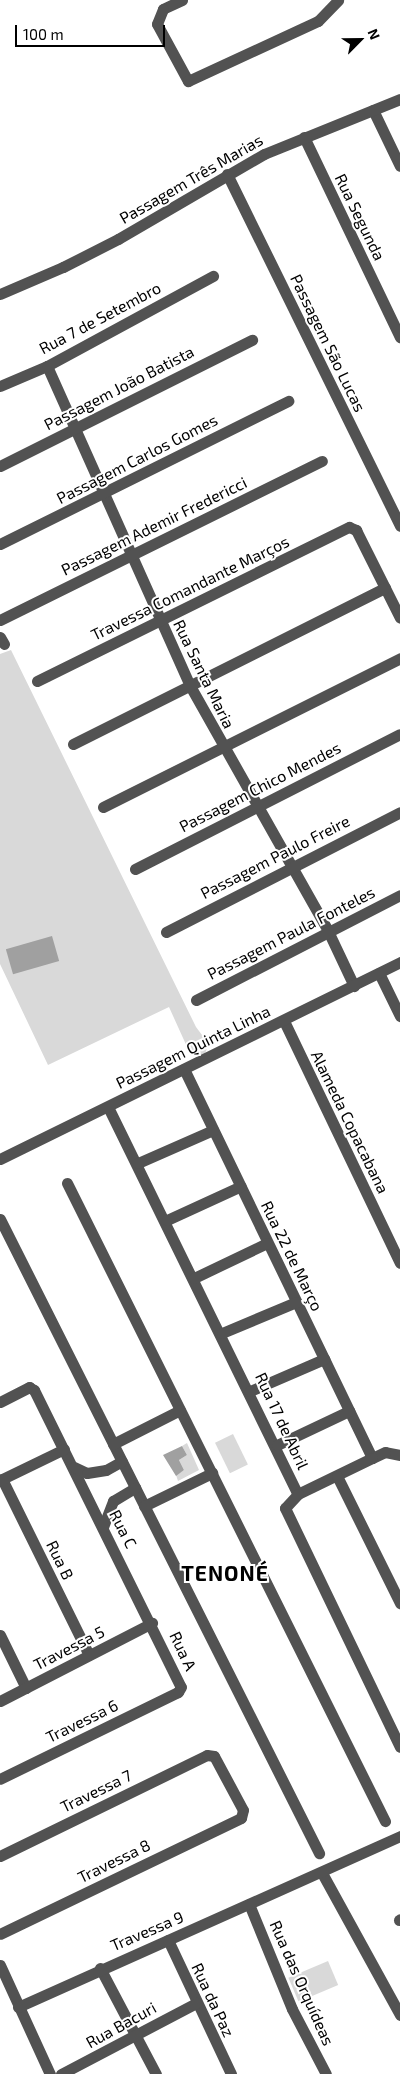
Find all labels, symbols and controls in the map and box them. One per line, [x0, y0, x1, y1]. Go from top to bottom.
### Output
scale bar [18, 15, 168, 47]
north arrow [335, 15, 385, 65]
text: 100 m [23, 25, 64, 43]
text: N [364, 26, 384, 42]
street label: Passagem Três Marias [116, 130, 266, 228]
street label: Rua Segunda [331, 170, 389, 264]
street label: Passagem São Lucas [286, 271, 370, 415]
street label: Rua 7 de Setembro [36, 278, 164, 358]
street label: Passagem João Batista [41, 342, 197, 434]
street label: Passagem Carlos Gomes [53, 410, 221, 508]
street label: Passagem Ademir Fredericci [58, 473, 250, 579]
street label: Travessa Comandante Marços [88, 532, 292, 644]
street label: Rua Santa Maria [169, 616, 239, 732]
street label: Passagem Chico Mendes [176, 738, 344, 836]
street label: Passagem Paulo Freire [197, 811, 353, 903]
street label: Passagem Paula Fonteles [204, 882, 378, 984]
street label: Passagem Quinta Linha [113, 1001, 273, 1093]
street label: Alameda Copacabana [307, 1047, 393, 1197]
street label: Rua 22 de Março [257, 1198, 327, 1314]
street label: Rua 17 de Abril [251, 1369, 313, 1473]
street label: Rua C [105, 1507, 141, 1551]
street label: Rua B [42, 1537, 78, 1583]
district label: TENONÉ [180, 1560, 270, 1586]
street label: Travessa 5 [30, 1622, 108, 1674]
street label: Rua A [166, 1628, 200, 1674]
street label: Travessa 6 [43, 1695, 121, 1747]
street label: Travessa 7 [57, 1766, 135, 1816]
street label: Travessa 8 [75, 1835, 153, 1887]
street label: Travessa 9 [107, 1907, 187, 1955]
street label: Rua das Orquídeas [266, 1918, 338, 2048]
street label: Rua da Paz [188, 1960, 238, 2040]
street label: Rua Bacuri [83, 1998, 159, 2052]

